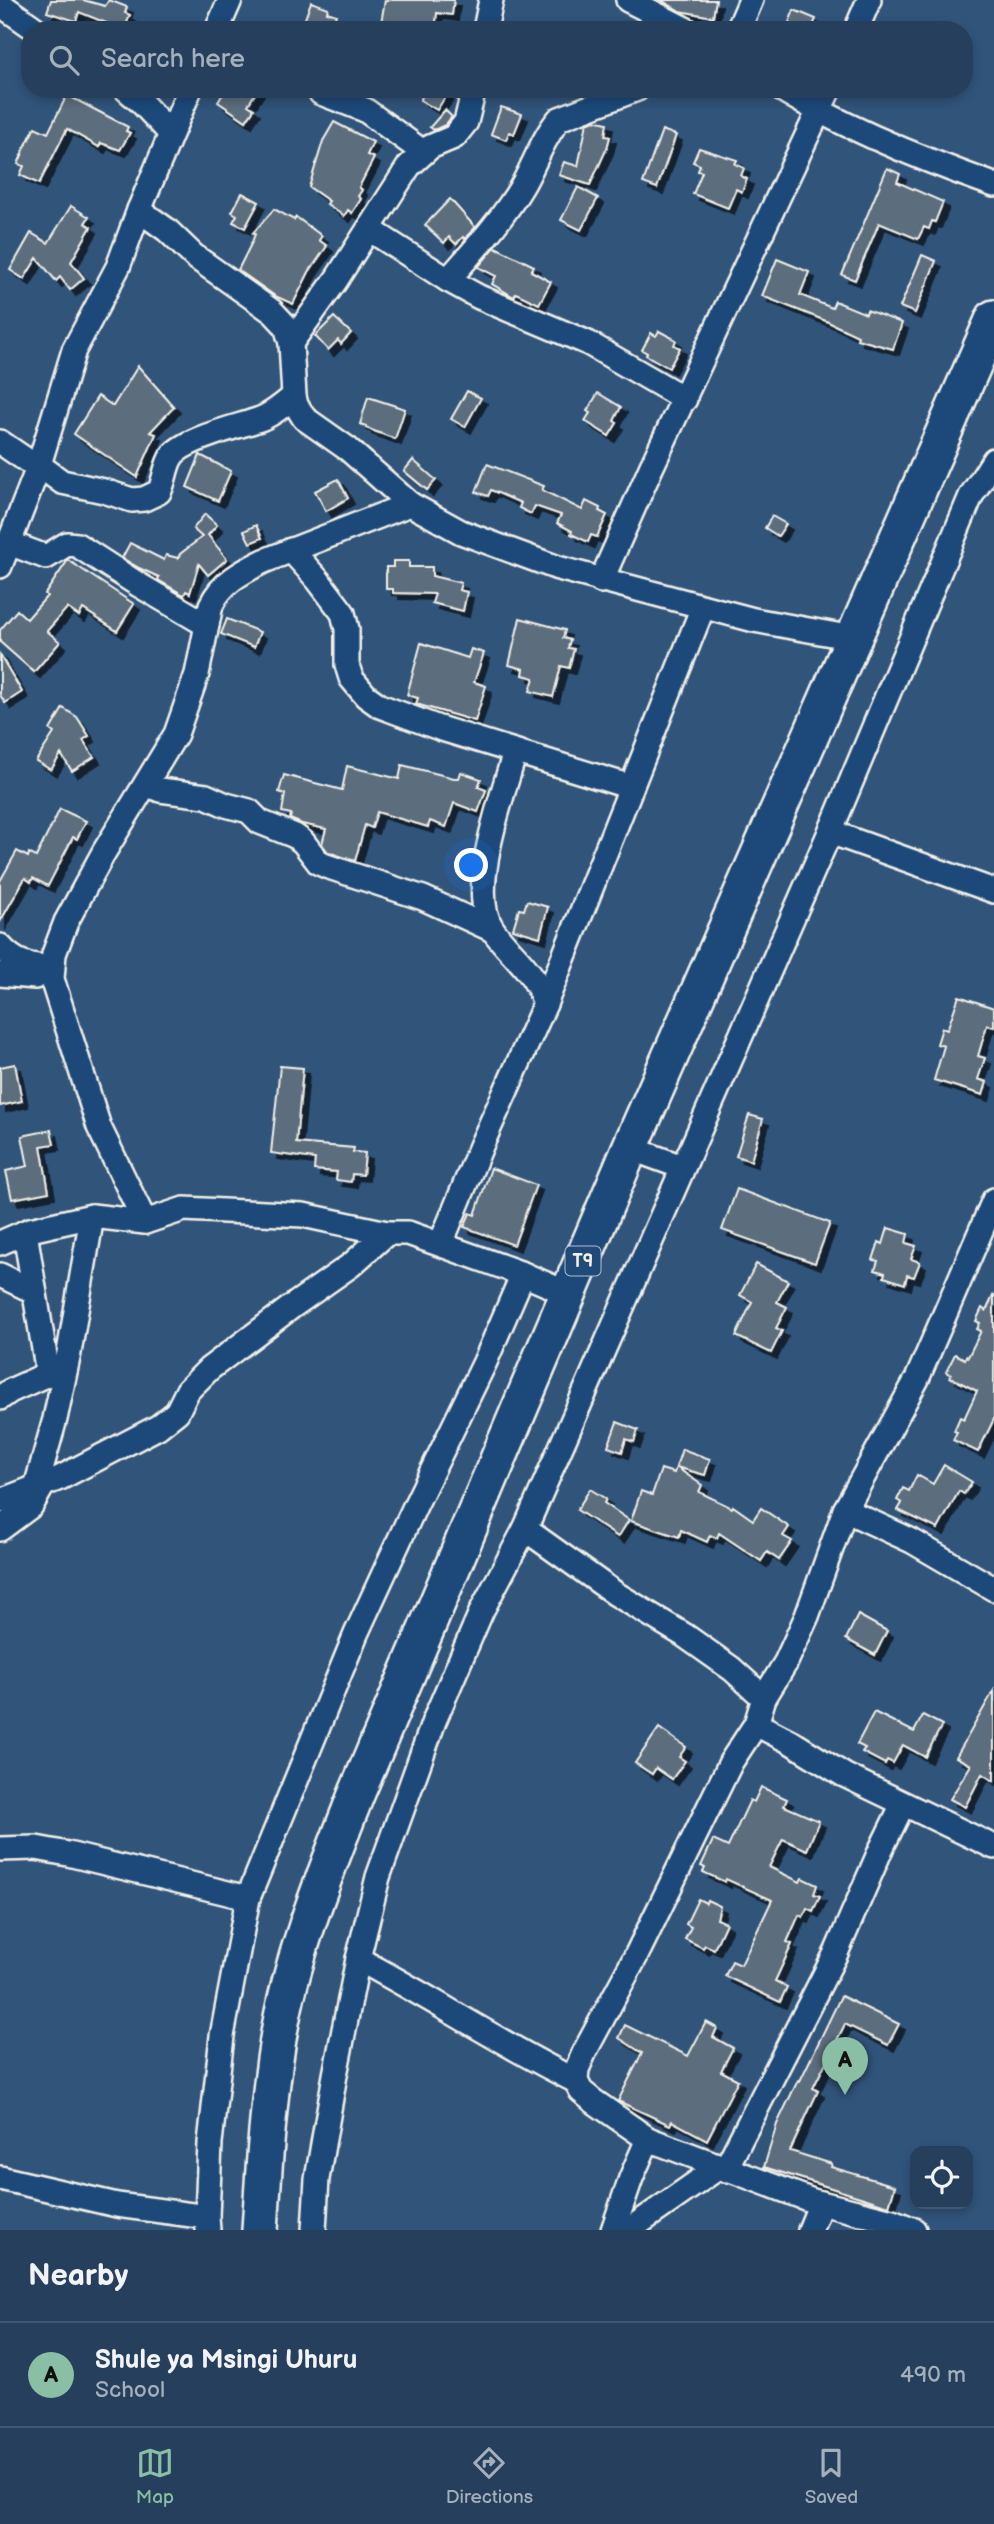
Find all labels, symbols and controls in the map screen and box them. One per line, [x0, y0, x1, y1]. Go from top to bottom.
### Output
search box [21, 21, 973, 98]
icon: search [45, 41, 83, 79]
text: Search here [101, 44, 245, 75]
your location [454, 848, 488, 882]
road number: T9 [566, 1246, 600, 1276]
pin: A [822, 2037, 868, 2095]
map controls [910, 2146, 973, 2209]
button: locate [910, 2146, 973, 2209]
text: Nearby [28, 2258, 128, 2294]
text: Shule ya Msingi Uhuru [95, 2345, 357, 2376]
text: A [44, 2361, 58, 2389]
text: 490 m [900, 2361, 966, 2389]
text: School [95, 2376, 165, 2404]
tab: Map [136, 2444, 174, 2509]
tab: Directions [446, 2444, 533, 2509]
tab: Saved [805, 2444, 858, 2509]

